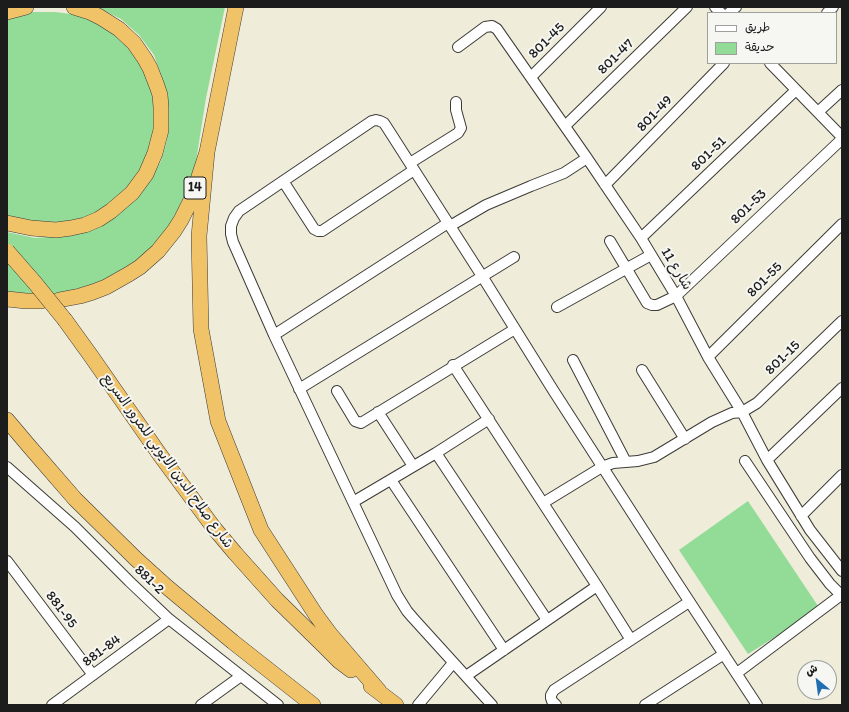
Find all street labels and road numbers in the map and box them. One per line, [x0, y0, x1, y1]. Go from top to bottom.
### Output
street label: 801-45 [525, 19, 569, 63]
street label: 801-47 [594, 36, 638, 78]
street label: 801-49 [634, 92, 676, 136]
street label: 801-51 [688, 133, 730, 175]
road number: 14 [184, 177, 206, 199]
street label: 801-53 [728, 186, 770, 228]
street label: شارع 11 [657, 245, 695, 293]
street label: 801-55 [744, 259, 786, 301]
street label: 801-15 [762, 337, 804, 379]
street label: شارع صلاح الدين الايوبي للمرور السريع [98, 370, 236, 552]
street label: 881-2 [131, 562, 167, 598]
street label: 881-95 [42, 588, 80, 632]
street label: 881-84 [79, 631, 125, 671]

